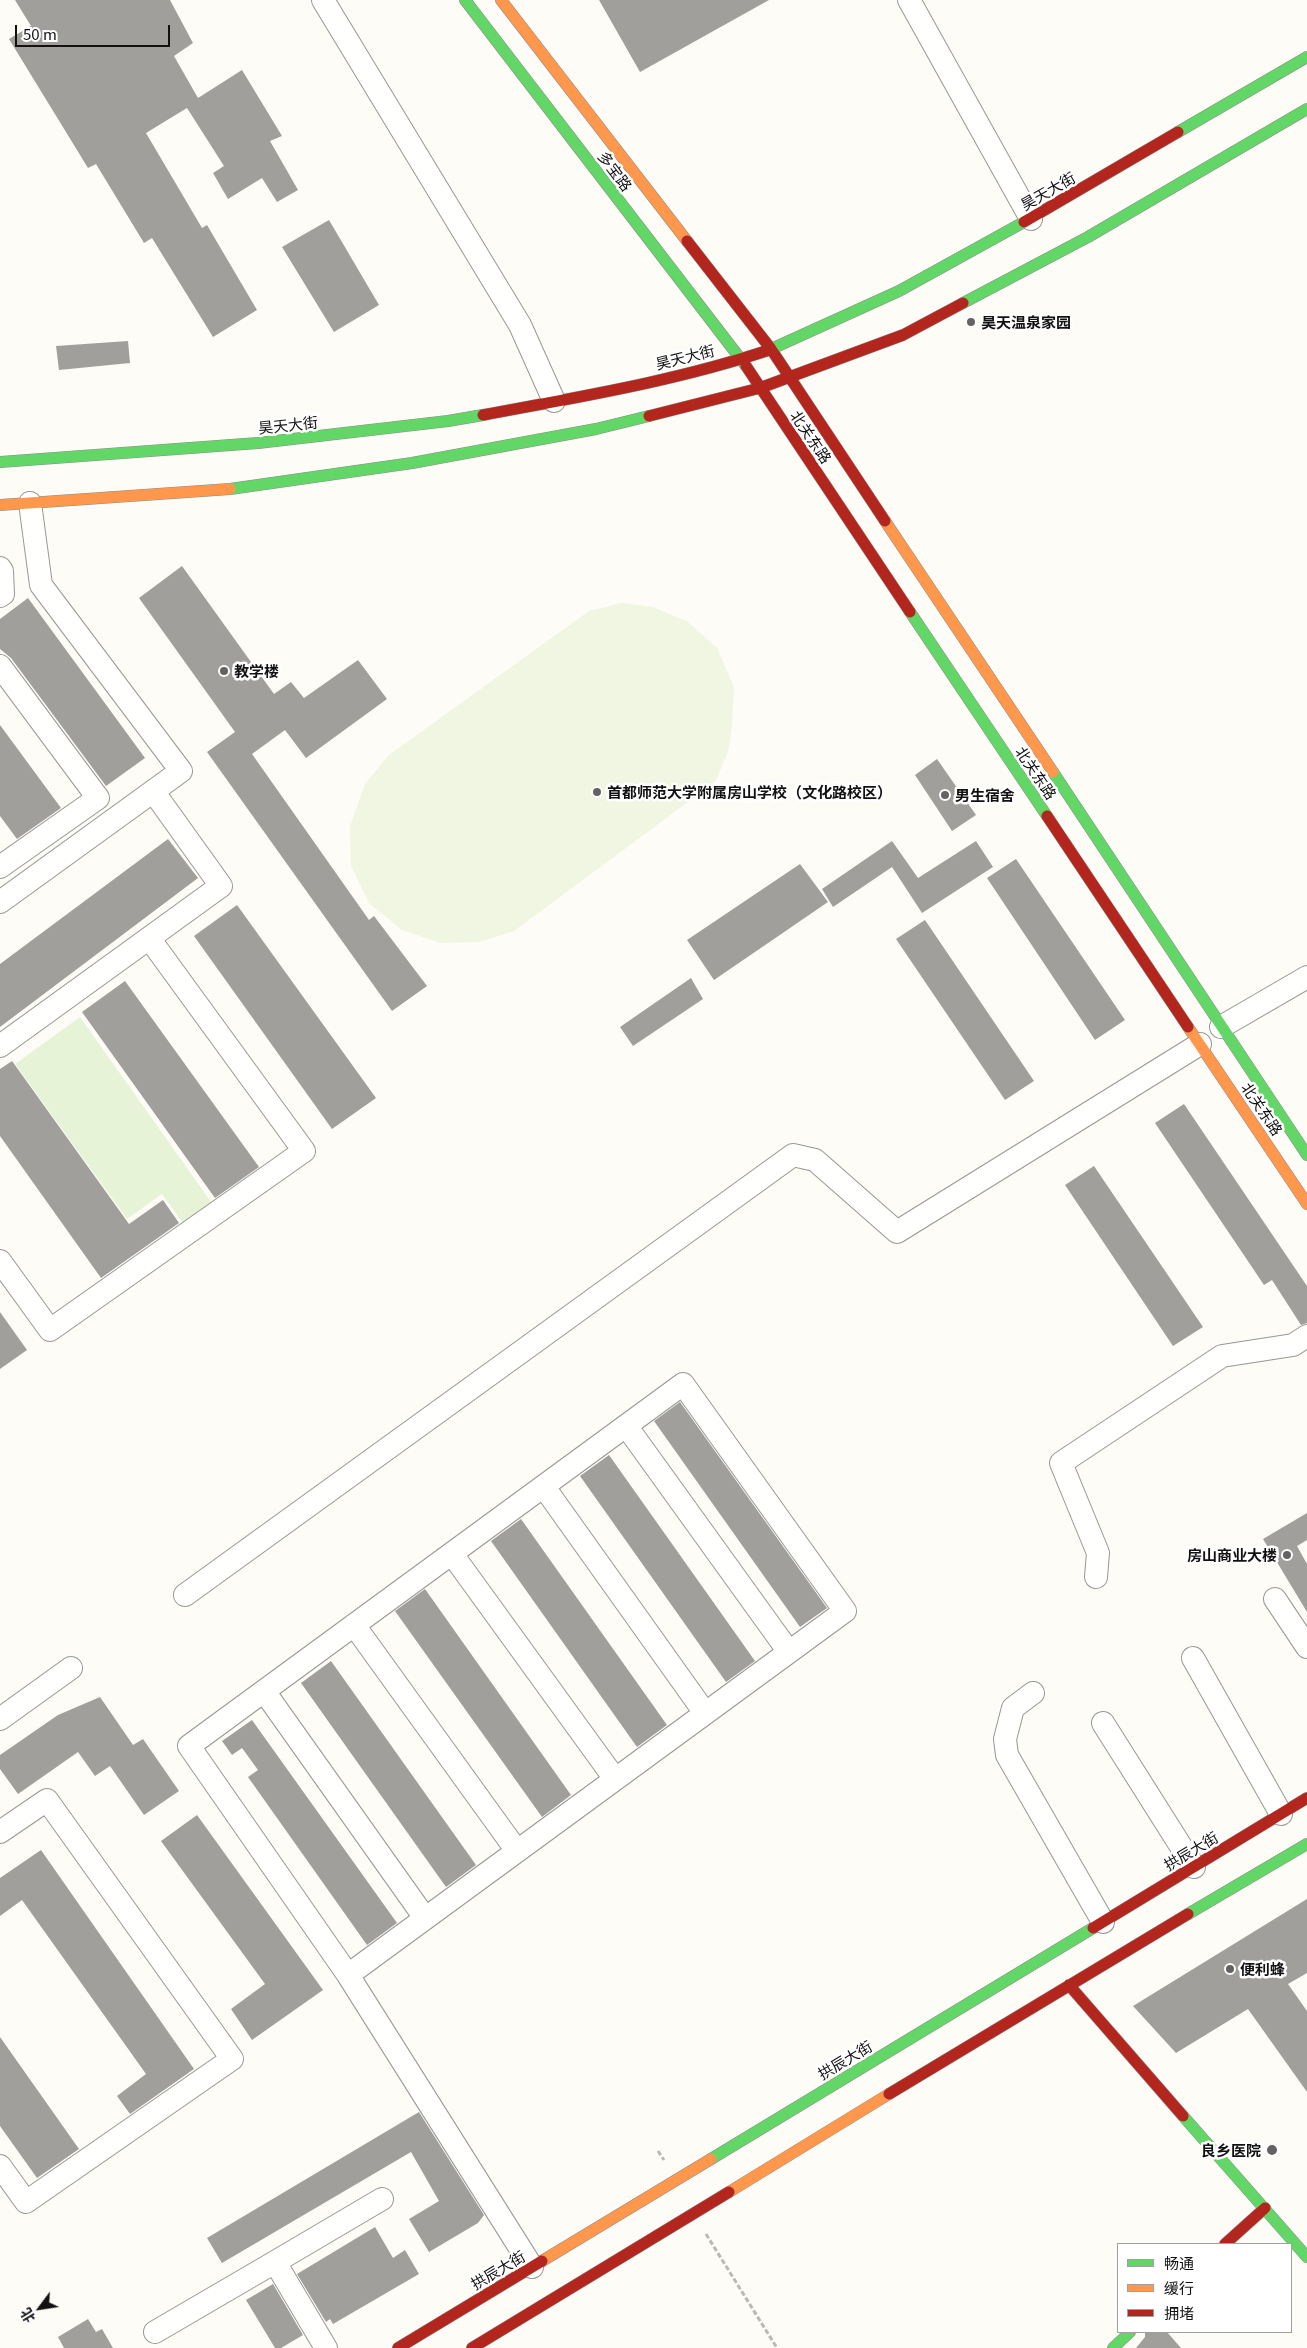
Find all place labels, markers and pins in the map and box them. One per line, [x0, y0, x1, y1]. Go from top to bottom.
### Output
place label: 昊天温泉家园 [981, 313, 1071, 331]
marker: 昊天温泉家园 [965, 316, 977, 328]
place label: 教学楼 [234, 662, 279, 680]
marker: 教学楼 [218, 665, 230, 677]
place label: 首都师范大学附属房山学校（文化路校区） [607, 783, 892, 801]
marker: 首都师范大学附属房山学校（文化路校区） [591, 786, 603, 798]
place label: 男生宿舍 [955, 786, 1015, 804]
marker: 男生宿舍 [939, 789, 951, 801]
place label: 房山商业大楼 [1187, 1546, 1277, 1564]
marker: 房山商业大楼 [1281, 1549, 1293, 1561]
place label: 便利蜂 [1240, 1960, 1285, 1978]
marker: 便利蜂 [1224, 1963, 1236, 1975]
place label: 良乡医院 [1201, 2141, 1261, 2159]
marker: 良乡医院 [1265, 2143, 1279, 2157]

